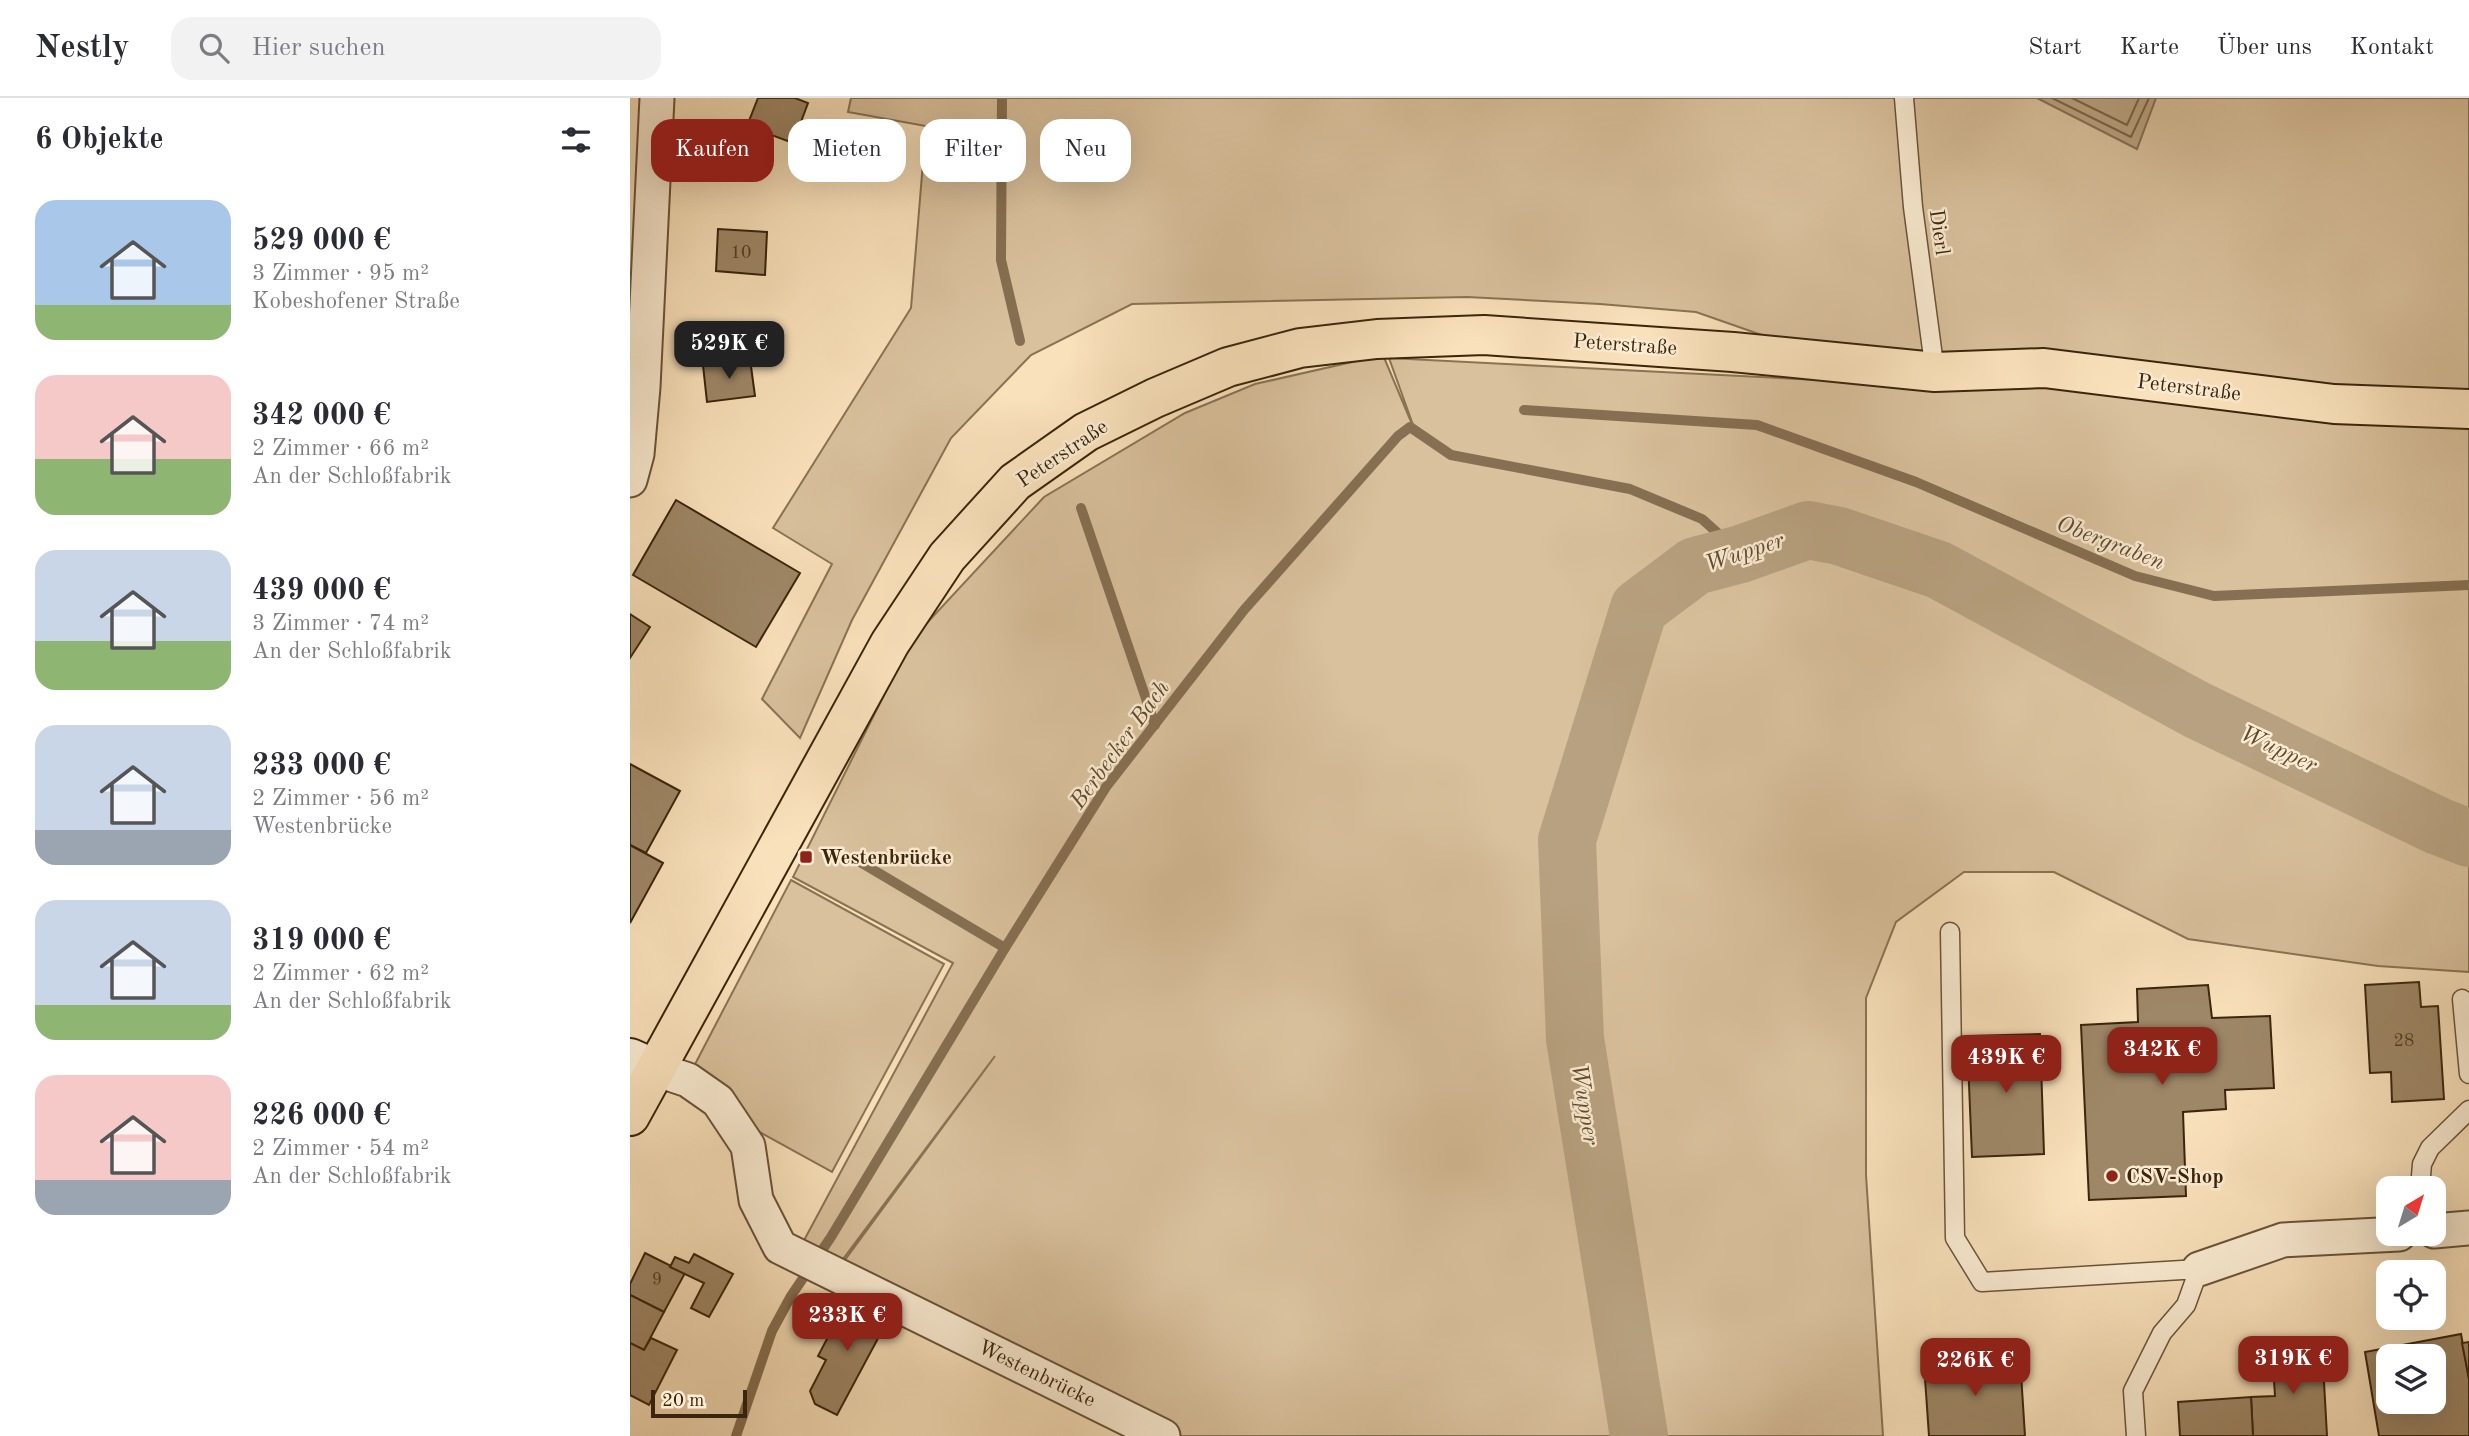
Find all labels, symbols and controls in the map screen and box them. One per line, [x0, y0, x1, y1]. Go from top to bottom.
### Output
search box [171, 17, 661, 80]
icon: search [195, 29, 233, 67]
text: Nestly [35, 32, 129, 65]
text: Hier suchen [251, 35, 386, 61]
text: Start [2028, 36, 2082, 60]
text: Karte [2120, 36, 2179, 60]
text: Über uns [2217, 36, 2312, 60]
text: Kontakt [2350, 36, 2434, 60]
chip: Kaufen [651, 119, 774, 182]
chip: Mieten [788, 119, 906, 182]
chip: Filter [920, 119, 1026, 182]
chip: Neu [1040, 119, 1131, 182]
icon: filters [557, 121, 595, 159]
text: 6 Objekte [35, 125, 164, 155]
street label: Dierl [1925, 208, 1952, 257]
text: 529 000 € [252, 226, 391, 256]
icon: home [91, 228, 175, 312]
house number: 10 [731, 244, 751, 262]
text: 3 Zimmer · 95 m² [252, 262, 429, 285]
text: Kobeshofener Straße [252, 290, 460, 313]
pin: 529K € [672, 322, 786, 381]
street label: Peterstraße [1572, 331, 1678, 360]
text: 529K € [690, 332, 768, 355]
street label: Peterstraße [2136, 372, 2242, 405]
text: 342 000 € [252, 401, 391, 431]
icon: home [91, 403, 175, 487]
street label: Peterstraße [1014, 416, 1112, 492]
text: 2 Zimmer · 66 m² [252, 437, 429, 460]
text: An der Schloßfabrik [252, 465, 452, 488]
water label: Obergraben [2053, 512, 2168, 575]
water label: Wupper [1702, 528, 1788, 577]
text: 439 000 € [252, 576, 391, 606]
icon: home [91, 578, 175, 662]
text: 3 Zimmer · 74 m² [252, 612, 429, 635]
text: An der Schloßfabrik [252, 640, 452, 663]
water label: Berbecker Bach [1066, 676, 1174, 814]
water label: Wupper [2236, 722, 2321, 779]
text: 233 000 € [252, 751, 391, 781]
icon: home [91, 753, 175, 837]
text: 2 Zimmer · 56 m² [252, 787, 429, 810]
text: Westenbrücke [252, 815, 392, 838]
place label: Westenbrücke [820, 848, 952, 869]
marker: Westenbrücke [798, 849, 814, 865]
text: 319 000 € [252, 926, 391, 956]
icon: home [91, 928, 175, 1012]
text: 2 Zimmer · 62 m² [252, 962, 429, 985]
text: An der Schloßfabrik [252, 990, 452, 1013]
pin: 342K € [2105, 1028, 2219, 1087]
house number: 28 [2394, 1032, 2414, 1050]
pin: 439K € [1949, 1035, 2063, 1095]
text: 342K € [2123, 1038, 2201, 1061]
text: 439K € [1967, 1046, 2045, 1069]
water label: Wupper [1566, 1062, 1602, 1148]
text: 226 000 € [252, 1101, 391, 1131]
icon: home [91, 1103, 175, 1187]
text: 2 Zimmer · 54 m² [252, 1137, 429, 1160]
text: An der Schloßfabrik [252, 1165, 452, 1188]
place label: CSV-Shop [2126, 1167, 2224, 1188]
marker: CSV-Shop [2104, 1168, 2120, 1184]
north arrow [2376, 1176, 2446, 1246]
map controls [2376, 1176, 2446, 1414]
button: locate [2376, 1260, 2446, 1330]
house number: 9 [652, 1271, 662, 1289]
pin: 233K € [790, 1294, 904, 1353]
text: 233K € [808, 1304, 886, 1327]
pin: 319K € [2236, 1336, 2350, 1396]
street label: Westenbrücke [974, 1337, 1098, 1412]
pin: 226K € [1918, 1338, 2032, 1398]
button: layers [2376, 1344, 2446, 1414]
text: 319K € [2254, 1347, 2332, 1370]
text: 226K € [1936, 1349, 2014, 1372]
scale bar [651, 1387, 747, 1419]
text: 20 m [662, 1392, 704, 1411]

